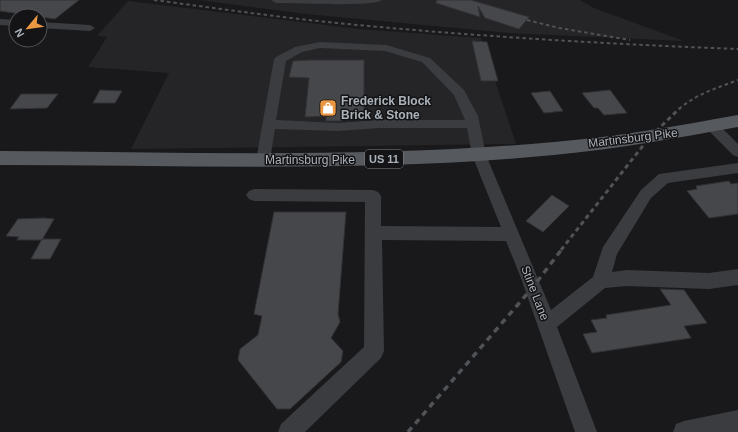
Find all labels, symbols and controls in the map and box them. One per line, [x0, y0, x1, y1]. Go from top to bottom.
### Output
north arrow [8, 8, 48, 48]
text: N [12, 26, 26, 39]
place label: Frederick Block Brick & Stone [341, 94, 431, 122]
shop icon: Frederick Block Brick & Stone [318, 98, 338, 118]
street label: Martinsburg Pike [587, 126, 679, 150]
road number: US 11 [365, 150, 403, 168]
street label: Martinsburg Pike [265, 153, 355, 167]
street label: Stine Lane [518, 264, 552, 323]

